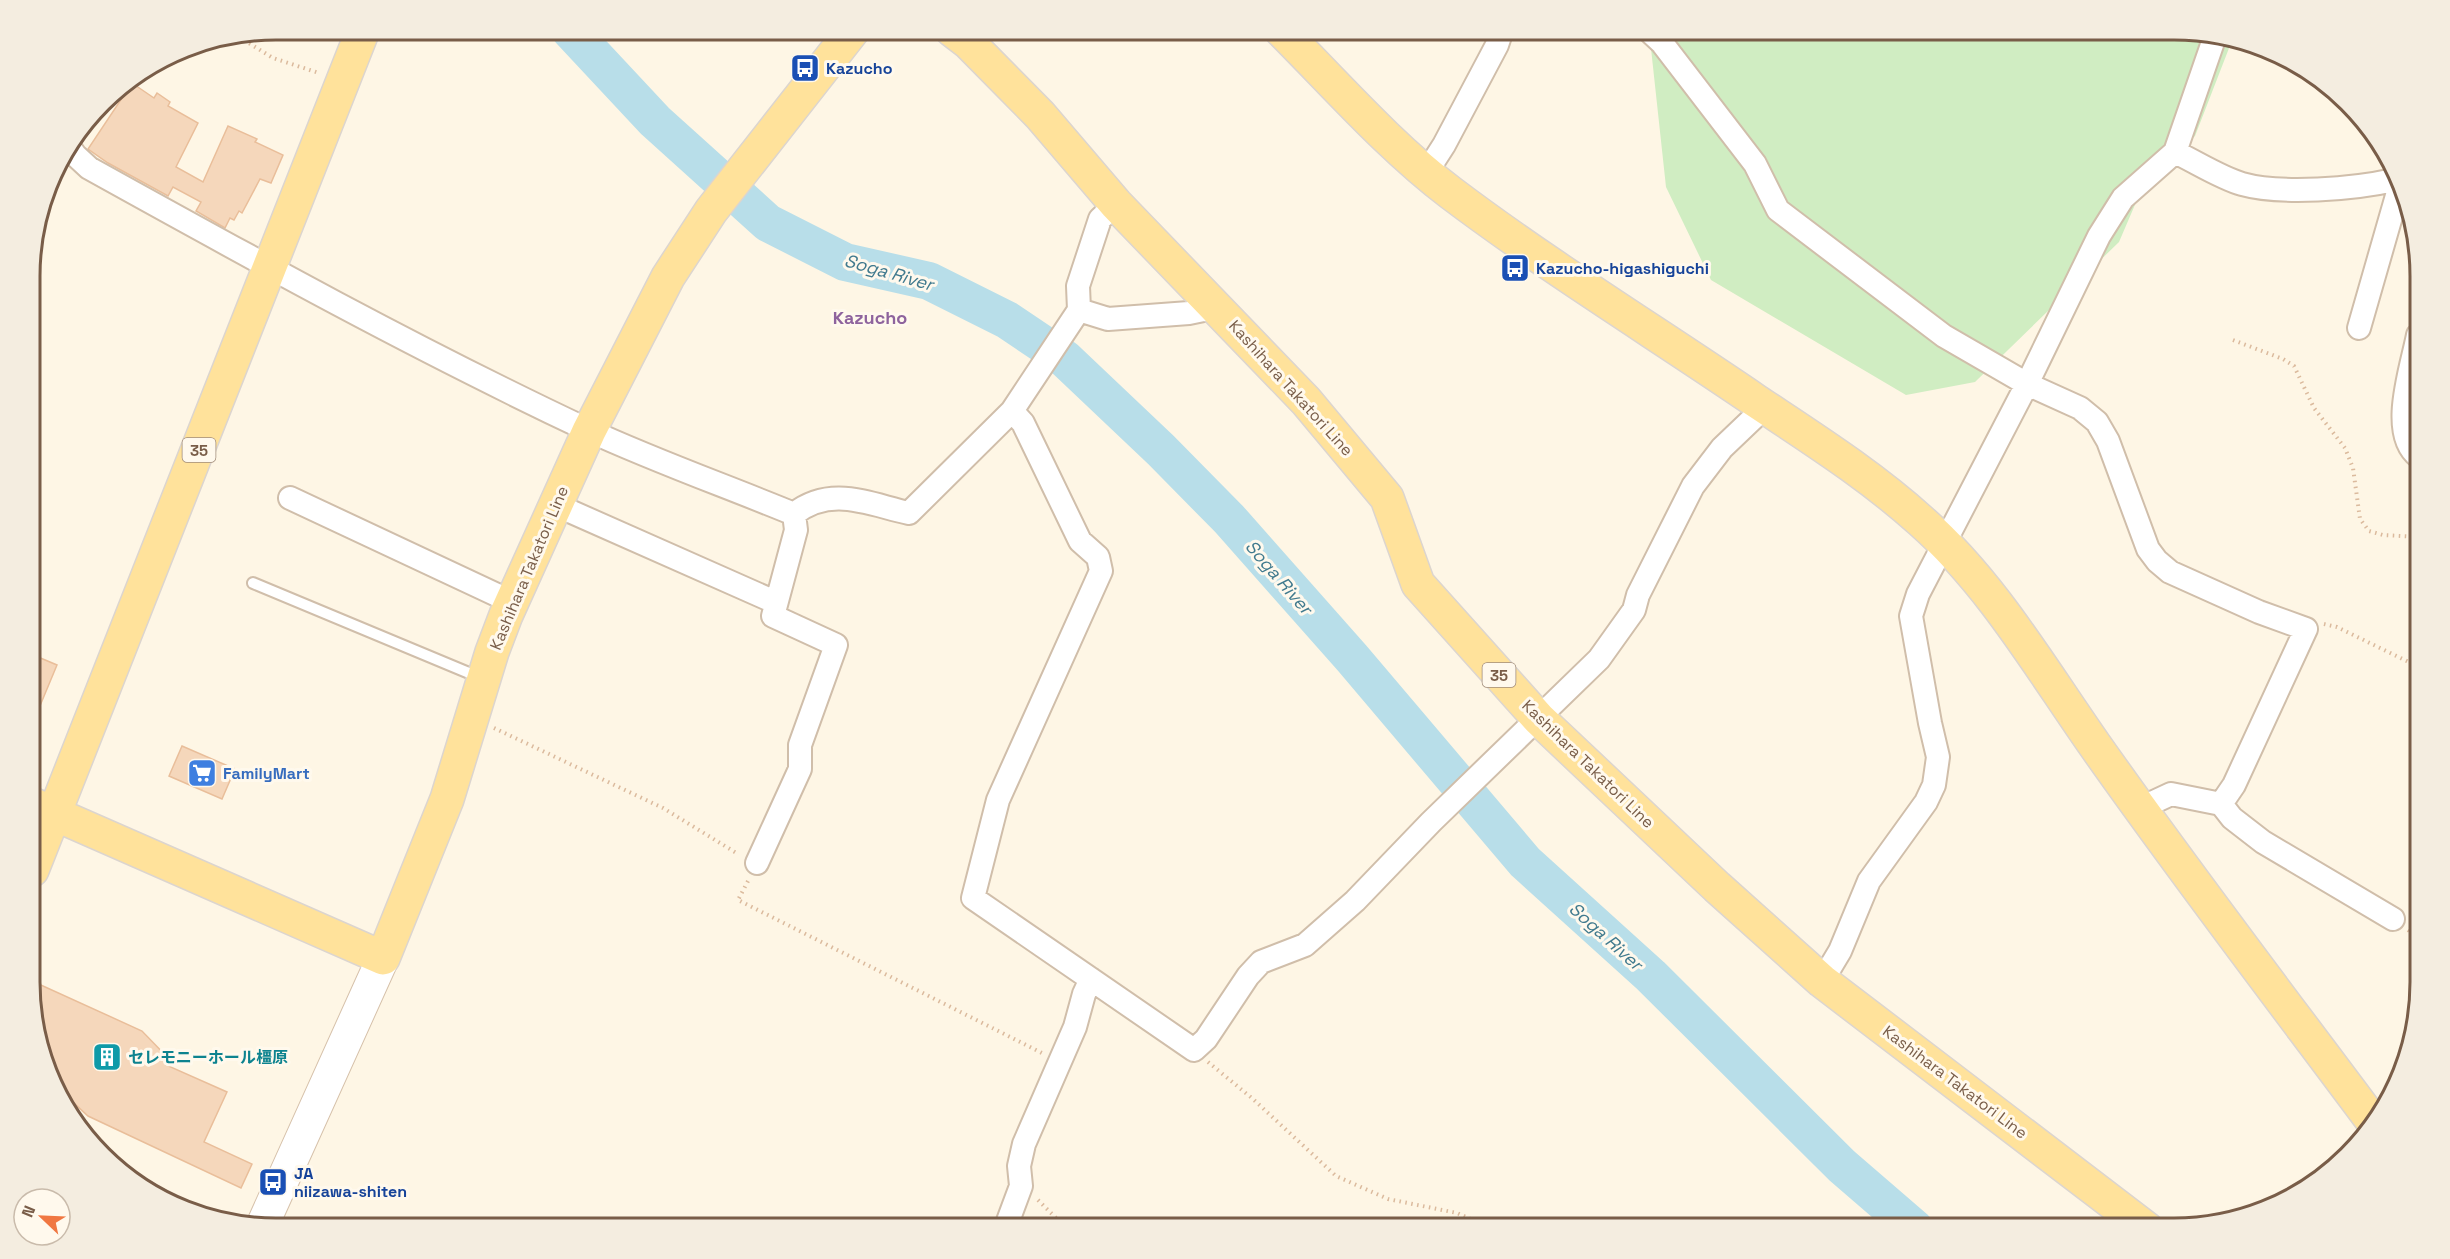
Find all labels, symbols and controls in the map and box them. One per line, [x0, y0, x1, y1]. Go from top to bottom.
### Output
bus stop icon: Kazucho [789, 52, 821, 84]
place label: Kazucho [826, 58, 893, 79]
water label: Soga River [842, 248, 938, 296]
bus stop icon: Kazucho-higashiguchi [1499, 252, 1531, 284]
place label: Kazucho-higashiguchi [1536, 258, 1709, 279]
district label: Kazucho [833, 306, 907, 329]
street label: Kashihara Takatori Line [1224, 316, 1358, 460]
road number: 35 [182, 438, 216, 462]
street label: Kashihara Takatori Line [485, 483, 573, 653]
water label: Soga River [1240, 535, 1319, 621]
road number: 35 [1482, 663, 1516, 687]
street label: Kashihara Takatori Line [1517, 695, 1659, 833]
supermarket icon: FamilyMart [186, 757, 218, 789]
place label: FamilyMart [223, 763, 310, 784]
water label: Soga River [1564, 897, 1649, 977]
street label: Kashihara Takatori Line [1878, 1021, 2032, 1143]
building icon: セレモニーホール橿原 [91, 1041, 123, 1073]
place label: セレモニーホール橿原 [128, 1047, 288, 1068]
place label: JA niizawa-shiten [294, 1163, 407, 1202]
bus stop icon: JA niizawa-shiten [257, 1166, 289, 1198]
north arrow [12, 1187, 72, 1247]
text: N [17, 1202, 40, 1220]

